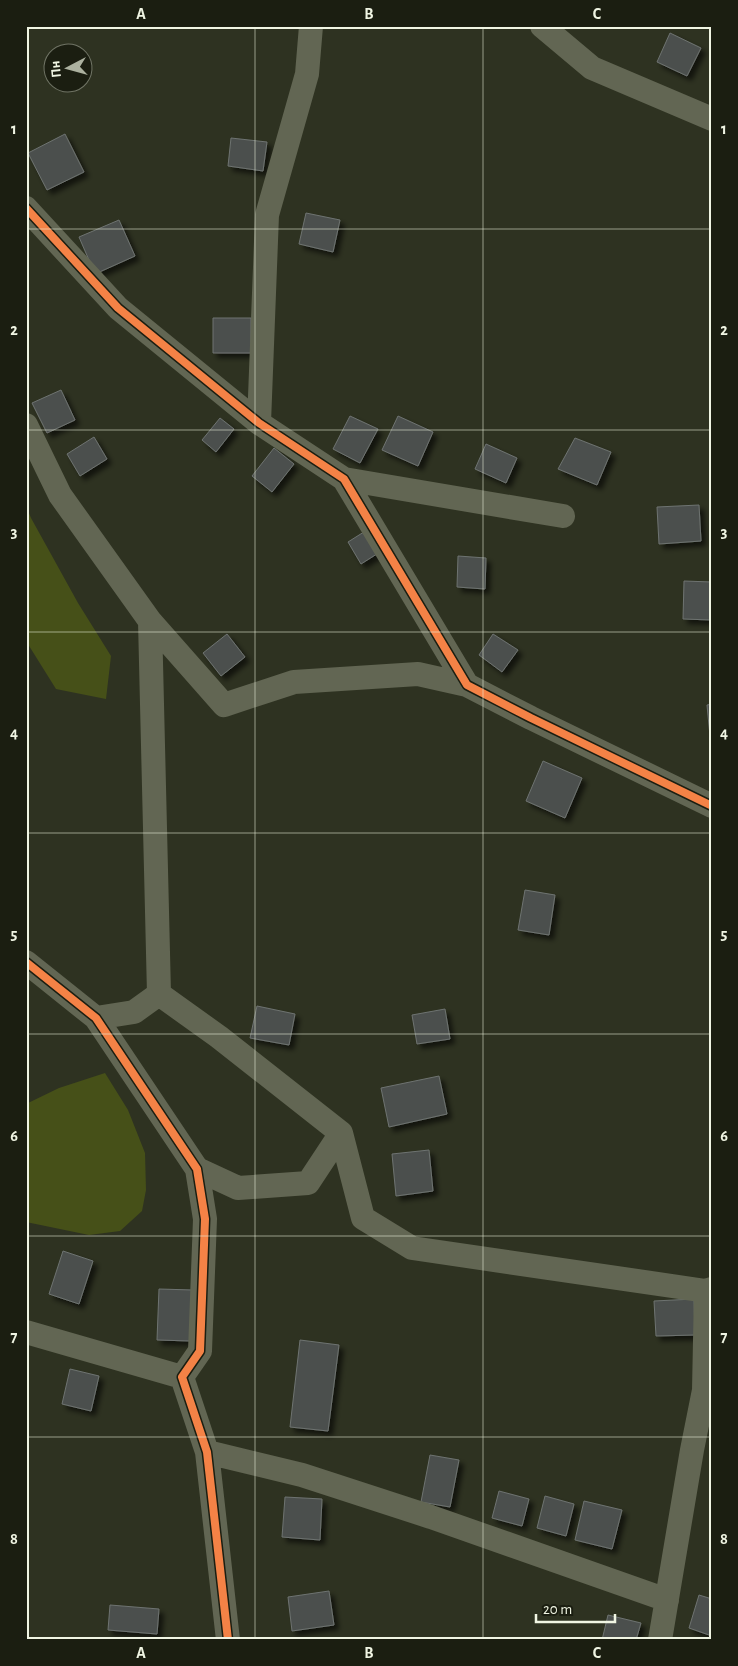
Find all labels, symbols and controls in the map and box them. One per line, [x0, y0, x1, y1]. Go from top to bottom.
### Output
text: A [136, 6, 146, 22]
text: B [364, 6, 374, 22]
text: C [593, 6, 602, 22]
north arrow [42, 42, 92, 92]
text: Пн [48, 60, 64, 78]
text: 1 [11, 121, 17, 137]
text: 1 [721, 121, 727, 137]
text: 2 [10, 322, 18, 338]
text: 2 [720, 322, 728, 338]
text: 3 [11, 524, 18, 540]
text: 3 [721, 524, 728, 540]
text: 4 [10, 725, 18, 741]
text: 4 [720, 725, 728, 741]
text: 5 [11, 926, 18, 942]
text: 5 [721, 926, 728, 942]
text: 6 [10, 1128, 18, 1144]
text: 6 [720, 1128, 728, 1144]
text: 7 [11, 1329, 18, 1345]
text: 7 [721, 1329, 728, 1345]
text: 8 [10, 1531, 18, 1547]
text: 8 [720, 1531, 728, 1547]
scale bar [536, 1591, 614, 1623]
text: 20 m [543, 1602, 572, 1617]
text: A [136, 1645, 146, 1661]
text: B [364, 1645, 374, 1661]
text: C [593, 1645, 602, 1661]

